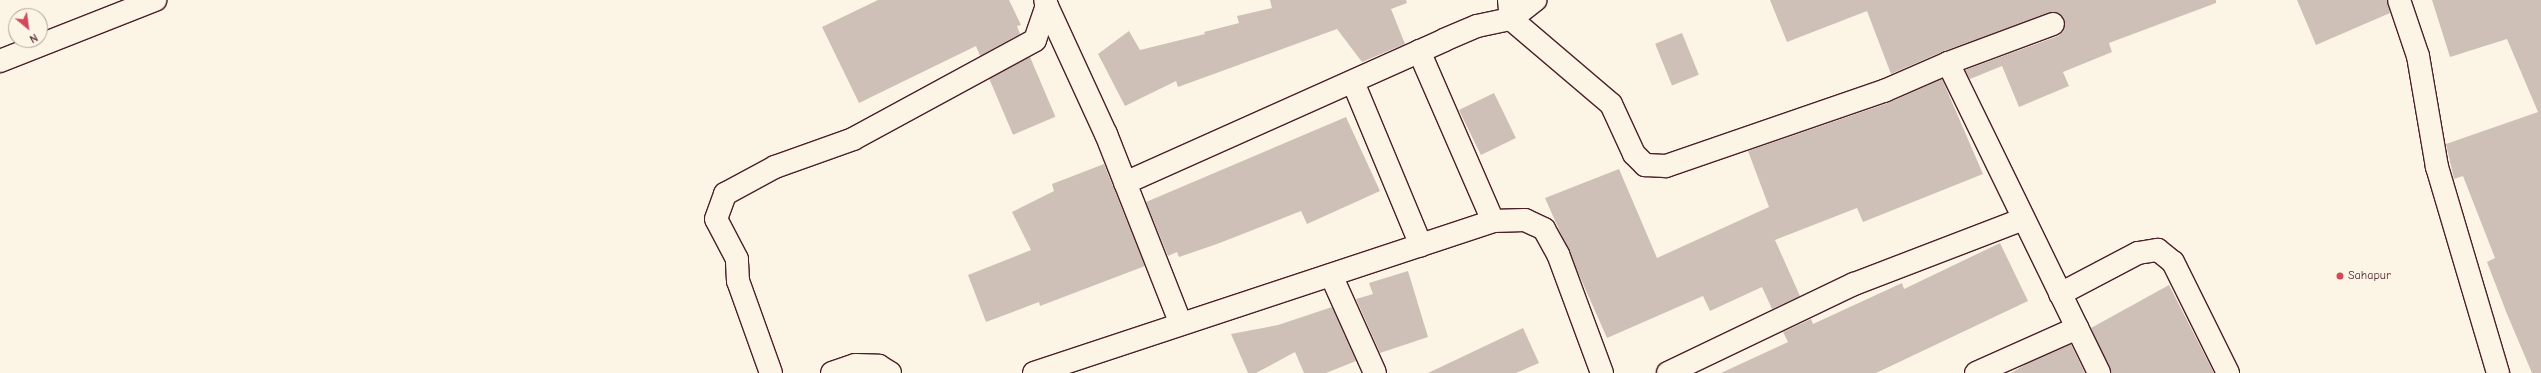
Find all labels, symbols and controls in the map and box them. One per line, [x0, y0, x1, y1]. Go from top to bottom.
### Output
north arrow [8, 8, 48, 48]
text: N [27, 31, 40, 45]
place label: Sahapur [2348, 269, 2391, 283]
marker: Sahapur [2335, 271, 2345, 281]

